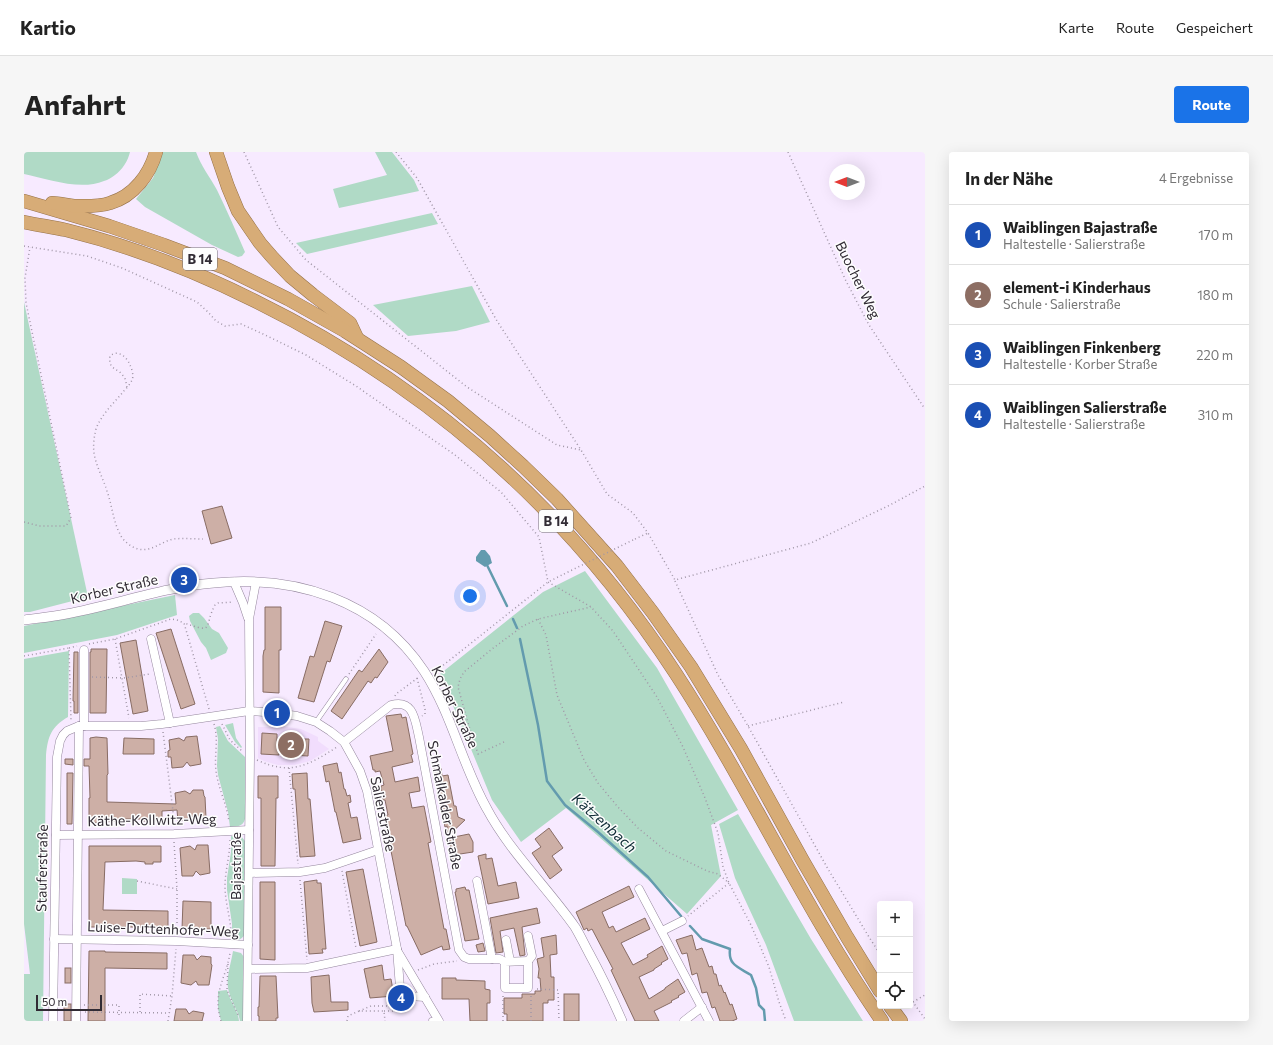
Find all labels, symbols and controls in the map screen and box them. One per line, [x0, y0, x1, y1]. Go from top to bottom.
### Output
text: Kartio [20, 16, 76, 39]
text: Karte [1059, 19, 1094, 36]
text: Route [1116, 19, 1154, 36]
text: Gespeichert [1176, 19, 1253, 36]
button: Route [1174, 86, 1249, 123]
text: Anfahrt [24, 87, 126, 121]
north arrow [829, 164, 865, 200]
text: In der Nähe [965, 168, 1053, 189]
text: 4 Ergebnisse [1159, 170, 1233, 186]
text: Waiblingen Bajastraße [1003, 218, 1157, 236]
text: 1 [975, 227, 981, 243]
text: 170 m [1198, 227, 1233, 243]
text: Haltestelle · Salierstraße [1003, 236, 1145, 252]
street label: Buocher Weg [832, 238, 885, 322]
road number: B 14 [183, 248, 217, 270]
text: element-i Kinderhaus [1003, 278, 1151, 296]
text: 2 [974, 287, 982, 303]
text: 180 m [1197, 287, 1233, 303]
text: Schule · Salierstraße [1003, 296, 1121, 312]
text: Waiblingen Finkenberg [1003, 338, 1161, 356]
text: 3 [974, 347, 982, 363]
text: 220 m [1196, 347, 1233, 363]
text: Haltestelle · Korber Straße [1003, 356, 1157, 372]
text: Waiblingen Salierstraße [1003, 398, 1167, 416]
text: 4 [974, 407, 982, 423]
text: 310 m [1198, 407, 1233, 423]
text: Haltestelle · Salierstraße [1003, 416, 1145, 432]
road number: B 14 [539, 510, 573, 532]
pin: 3 [171, 565, 197, 595]
street label: Korber Straße [68, 570, 159, 607]
your location [460, 586, 480, 606]
street label: Korber Straße [428, 663, 483, 751]
pin: 1 [264, 698, 290, 728]
pin: 2 [278, 730, 304, 760]
street label: Schmalkalder Straße [425, 739, 466, 871]
street label: Salierstraße [367, 775, 400, 853]
water label: Kätzenbach [569, 789, 641, 856]
street label: Käthe-Kollwitz-Weg [87, 810, 217, 829]
street label: Stauferstraße [32, 824, 51, 912]
street label: Bajastraße [227, 832, 244, 900]
map controls [877, 901, 913, 1009]
button: + [877, 901, 913, 937]
street label: Luise-Duttenhofer-Weg [87, 917, 240, 940]
button: − [877, 937, 913, 973]
button: locate [877, 973, 913, 1009]
pin: 4 [388, 983, 414, 1013]
scale bar [36, 993, 102, 1012]
text: 50 m [42, 995, 67, 1008]

